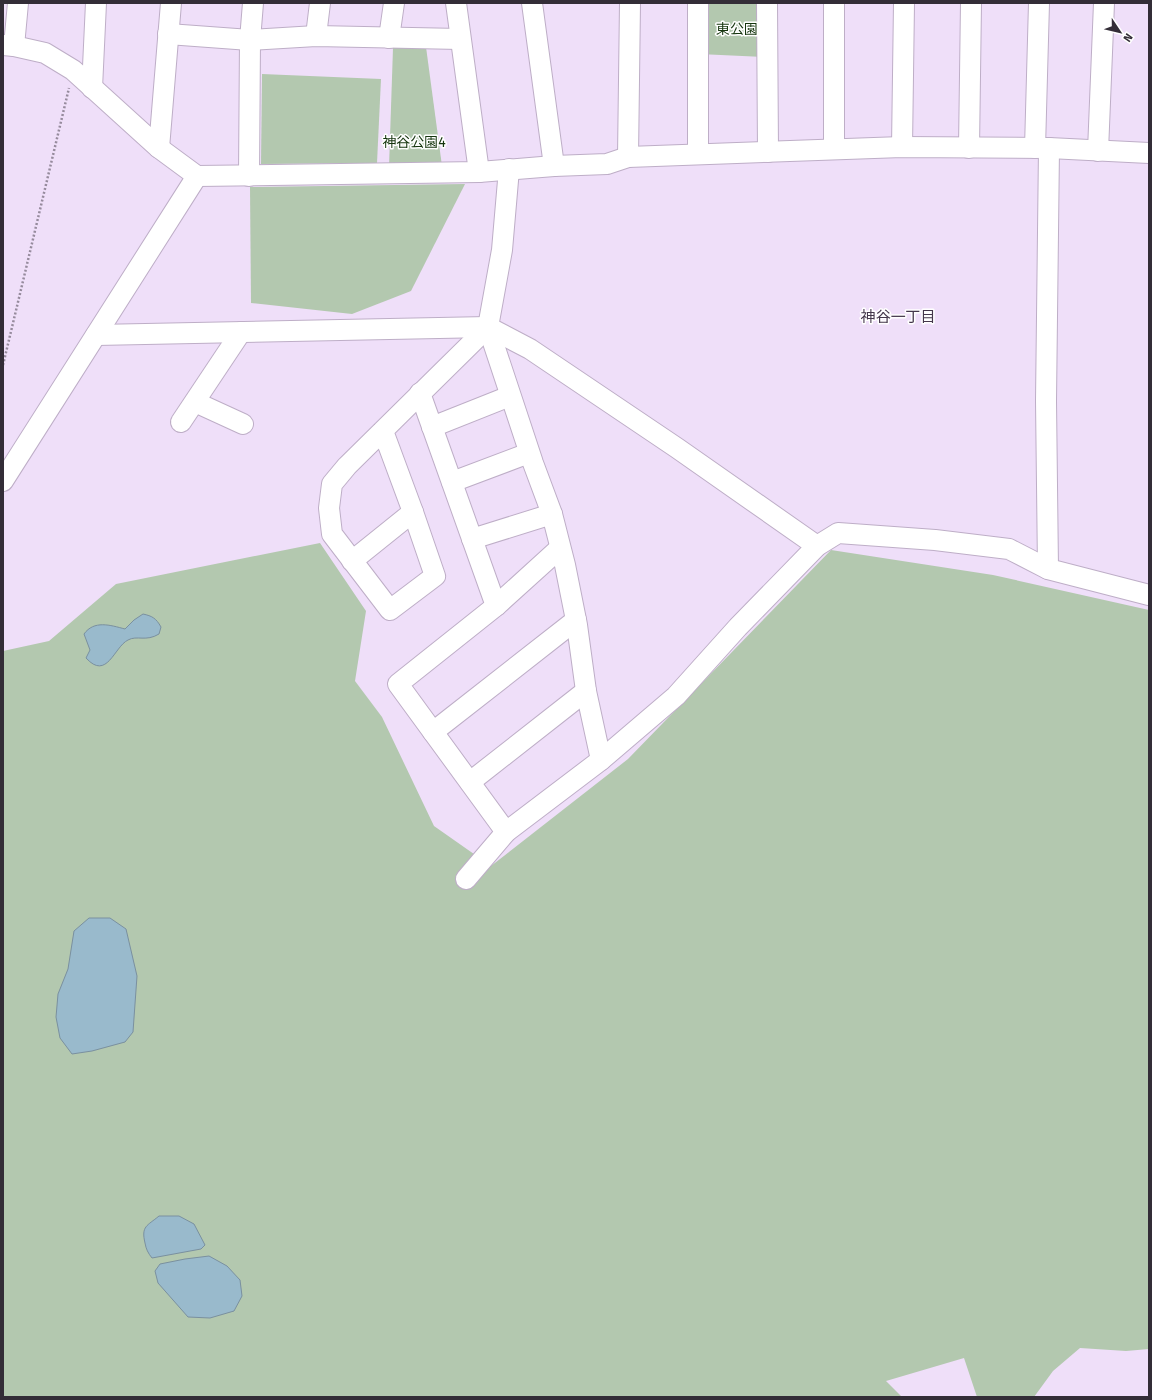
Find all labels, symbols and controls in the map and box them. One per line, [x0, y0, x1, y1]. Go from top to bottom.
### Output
north arrow [1100, 12, 1140, 52]
park label: 東公園 [716, 21, 758, 38]
text: N [1120, 31, 1135, 44]
park label: 神谷公園4 [382, 134, 446, 151]
district label: 神谷一丁目 [860, 308, 936, 326]

